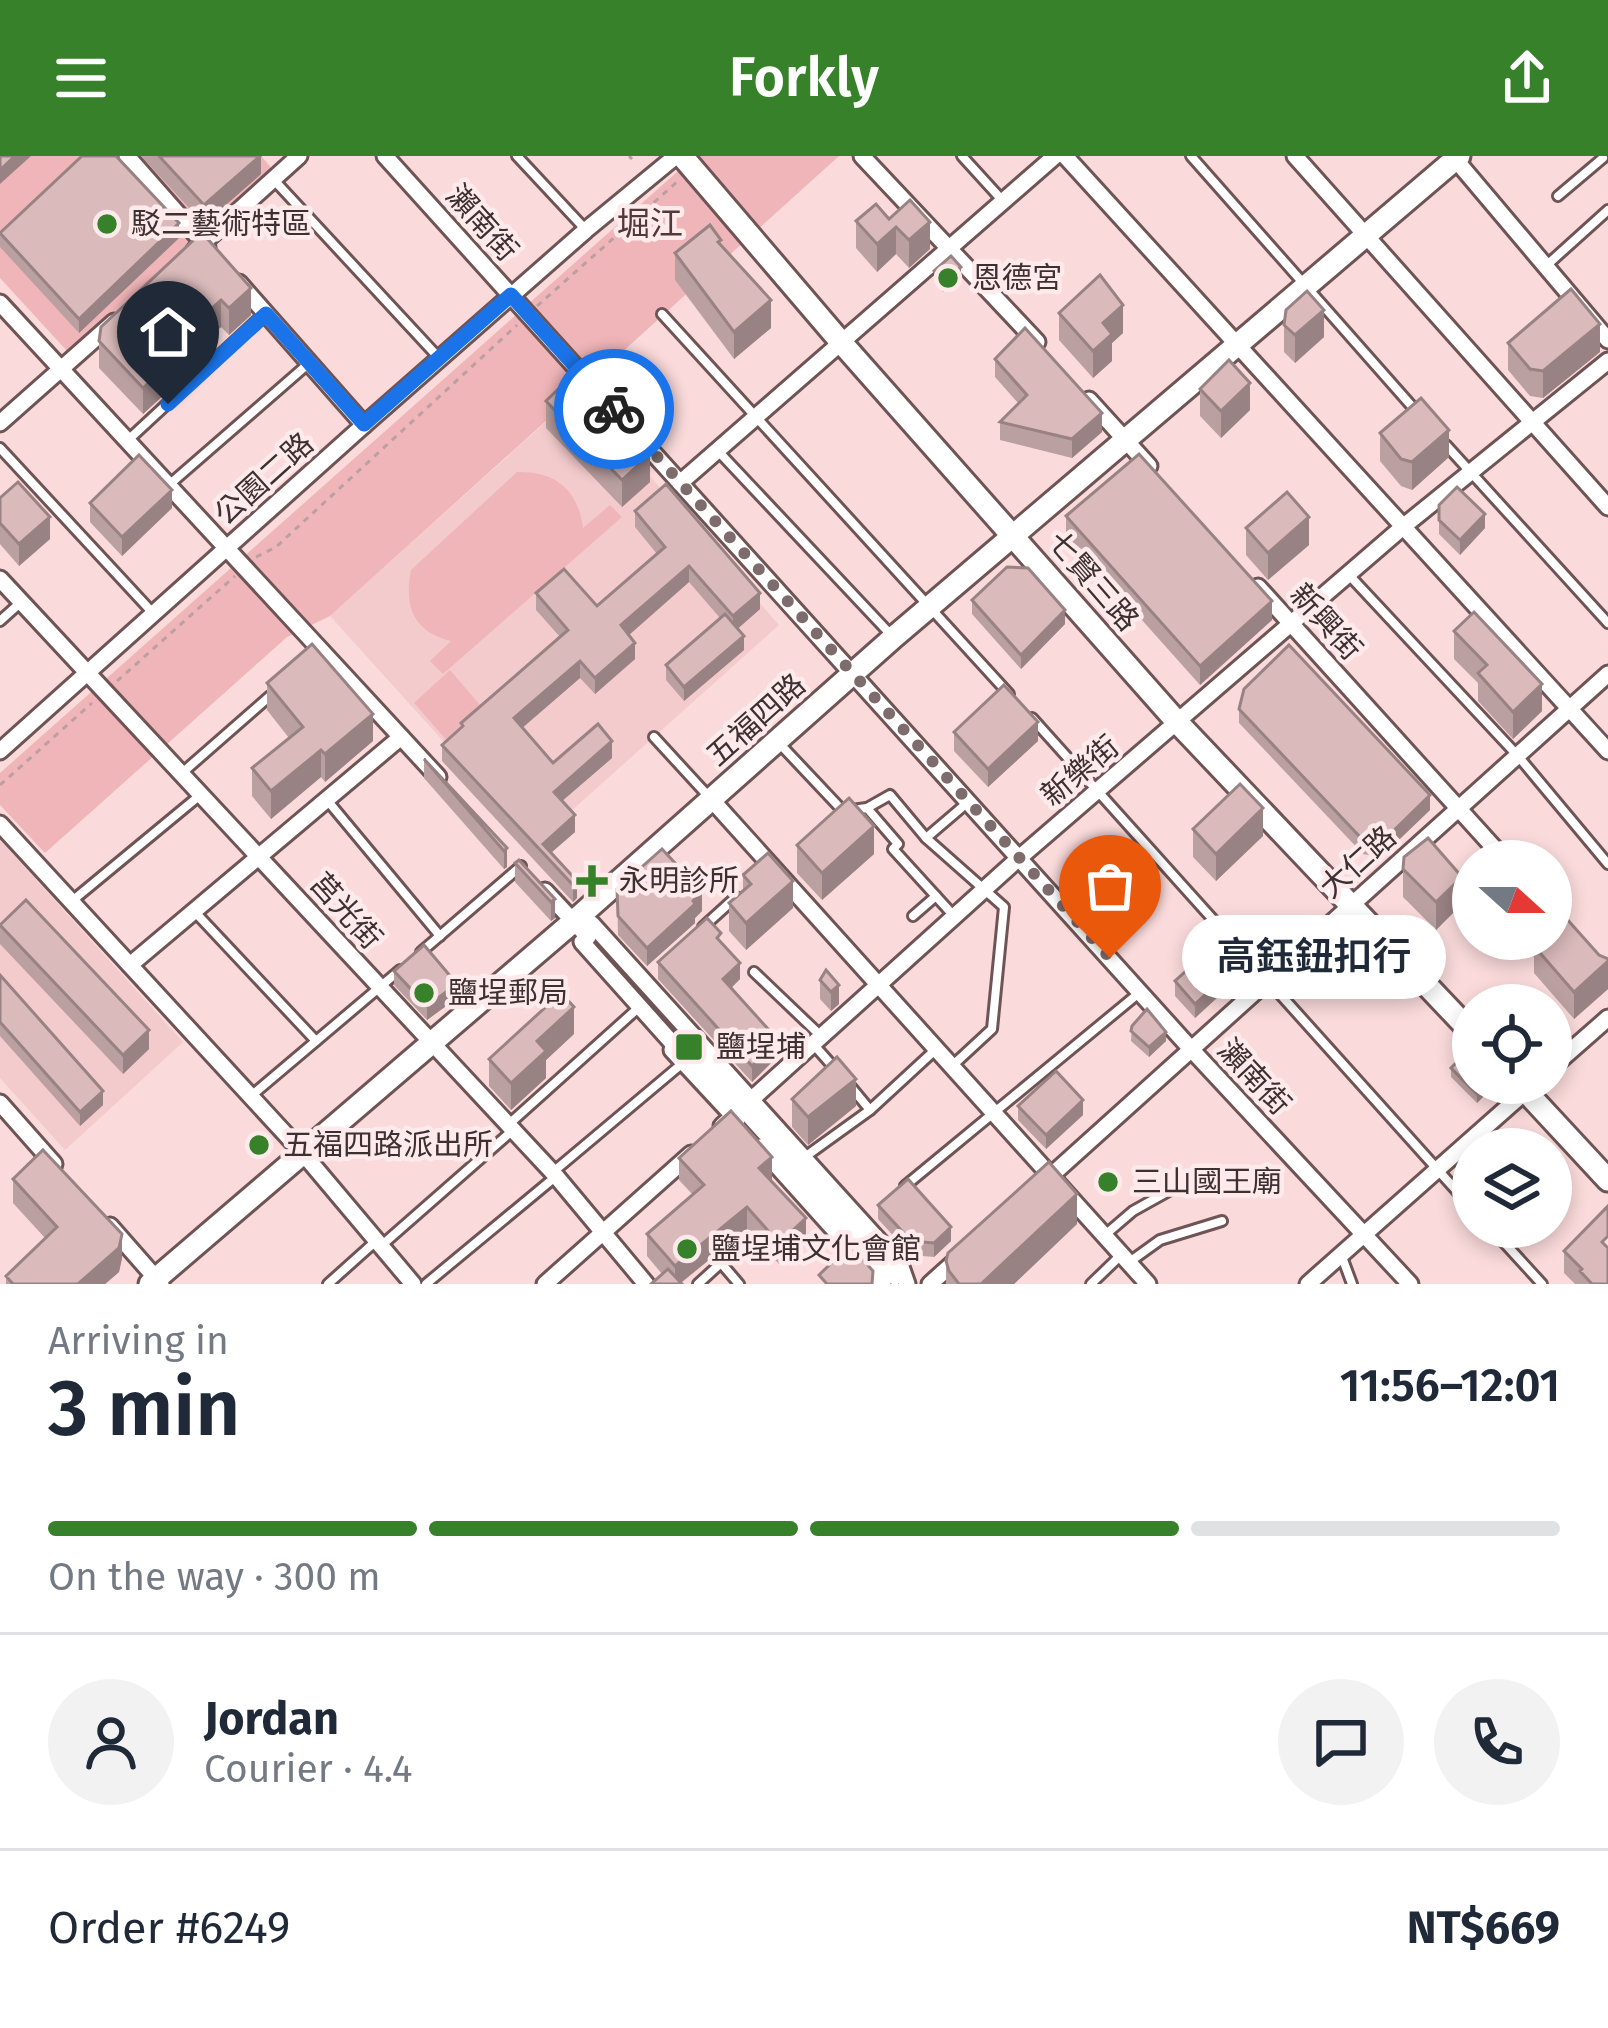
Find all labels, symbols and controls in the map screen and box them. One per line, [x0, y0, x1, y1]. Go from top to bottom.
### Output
icon: menu [48, 45, 114, 111]
icon: share [1494, 45, 1560, 111]
text: Forkly [729, 46, 879, 110]
street label: 瀨南街 [439, 178, 525, 268]
district label: 堀江 [617, 204, 683, 244]
place label: 駁二藝術特區 [131, 206, 311, 242]
marker: 駁二藝術特區 [94, 211, 120, 237]
place label: 恩德宮 [972, 260, 1062, 296]
marker: 恩德宮 [935, 265, 961, 291]
pin [117, 281, 219, 404]
icon: home [135, 299, 201, 365]
courier [554, 349, 674, 469]
icon: bike [581, 376, 647, 442]
street label: 公園二路 [207, 425, 321, 533]
street label: 七賢三路 [1040, 524, 1146, 638]
street label: 新興街 [1283, 577, 1369, 667]
street label: 五福四路 [699, 666, 813, 774]
street label: 新樂街 [1034, 728, 1126, 814]
street label: 大仁路 [1313, 819, 1403, 905]
pin [1059, 835, 1161, 958]
north arrow [1452, 840, 1572, 960]
map controls [1452, 840, 1572, 1248]
icon: bag [1077, 853, 1143, 919]
place label: 永明診所 [619, 863, 739, 899]
marker: 永明診所 [576, 865, 608, 897]
street label: 莒光街 [303, 866, 389, 956]
callout: 高鈺鈕扣行 [1182, 916, 1446, 1000]
text: 高鈺鈕扣行 [1216, 934, 1412, 980]
place label: 鹽埕郵局 [448, 975, 568, 1011]
marker: 鹽埕郵局 [411, 980, 437, 1006]
button: locate [1452, 984, 1572, 1104]
place label: 鹽埕埔 [716, 1029, 806, 1065]
marker: 鹽埕埔 [673, 1031, 705, 1063]
street label: 瀨南街 [1210, 1032, 1298, 1122]
place label: 五福四路派出所 [283, 1127, 493, 1163]
button: layers [1452, 1128, 1572, 1248]
marker: 五福四路派出所 [246, 1132, 272, 1158]
place label: 三山國王廟 [1132, 1164, 1282, 1200]
marker: 三山國王廟 [1095, 1169, 1121, 1195]
place label: 鹽埕埔文化會館 [711, 1231, 921, 1267]
marker: 鹽埕埔文化會館 [674, 1236, 700, 1262]
text: Arriving in [48, 1318, 229, 1364]
text: 11:56–12:01 [1340, 1359, 1560, 1413]
text: 3 min [48, 1362, 241, 1456]
text: On the way · 300 m [48, 1554, 381, 1600]
button: person [48, 1679, 174, 1805]
button: chat [1278, 1679, 1404, 1805]
button: phone [1434, 1679, 1560, 1805]
text: Jordan [204, 1692, 339, 1746]
text: Courier · 4.4 [204, 1746, 413, 1792]
text: Order #6249 [48, 1901, 290, 1955]
text: NT$669 [1407, 1901, 1560, 1955]

